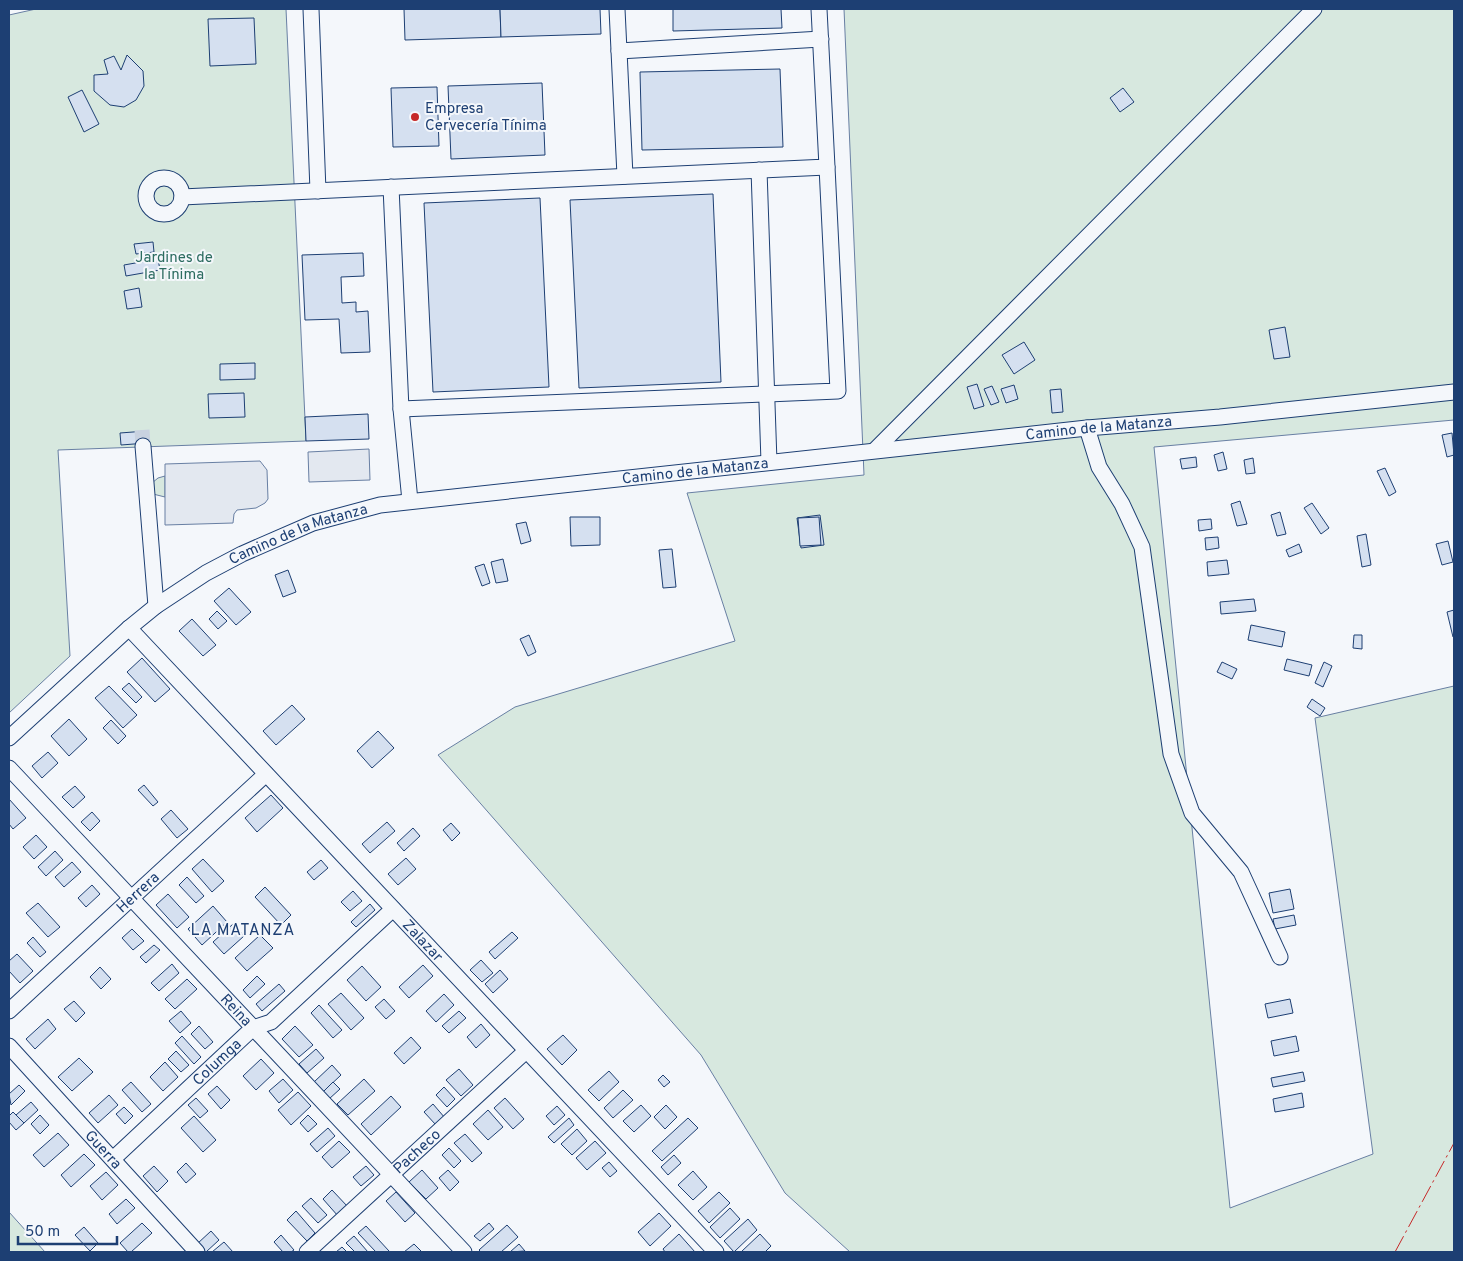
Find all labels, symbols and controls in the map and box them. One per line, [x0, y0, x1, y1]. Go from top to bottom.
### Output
place label: Empresa Cervecería Tínima [425, 100, 547, 136]
marker: Empresa Cervecería Tínima [409, 111, 421, 123]
park label: Jardines de la Tínima [135, 249, 213, 285]
street label: Camino de la Matanza [1025, 413, 1173, 446]
street label: Camino de la Matanza [621, 455, 769, 490]
street label: Camino de la Matanza [226, 501, 370, 570]
street label: Herrera [113, 869, 164, 918]
street label: Zalazar [397, 916, 446, 967]
district label: LA MATANZA [191, 921, 295, 941]
street label: Reina [215, 991, 255, 1031]
street label: Columga [189, 1036, 246, 1091]
street label: Pacheco [390, 1126, 446, 1179]
street label: Guerra [80, 1127, 125, 1174]
scale bar [18, 1214, 116, 1246]
text: 50 m [25, 1223, 60, 1242]

